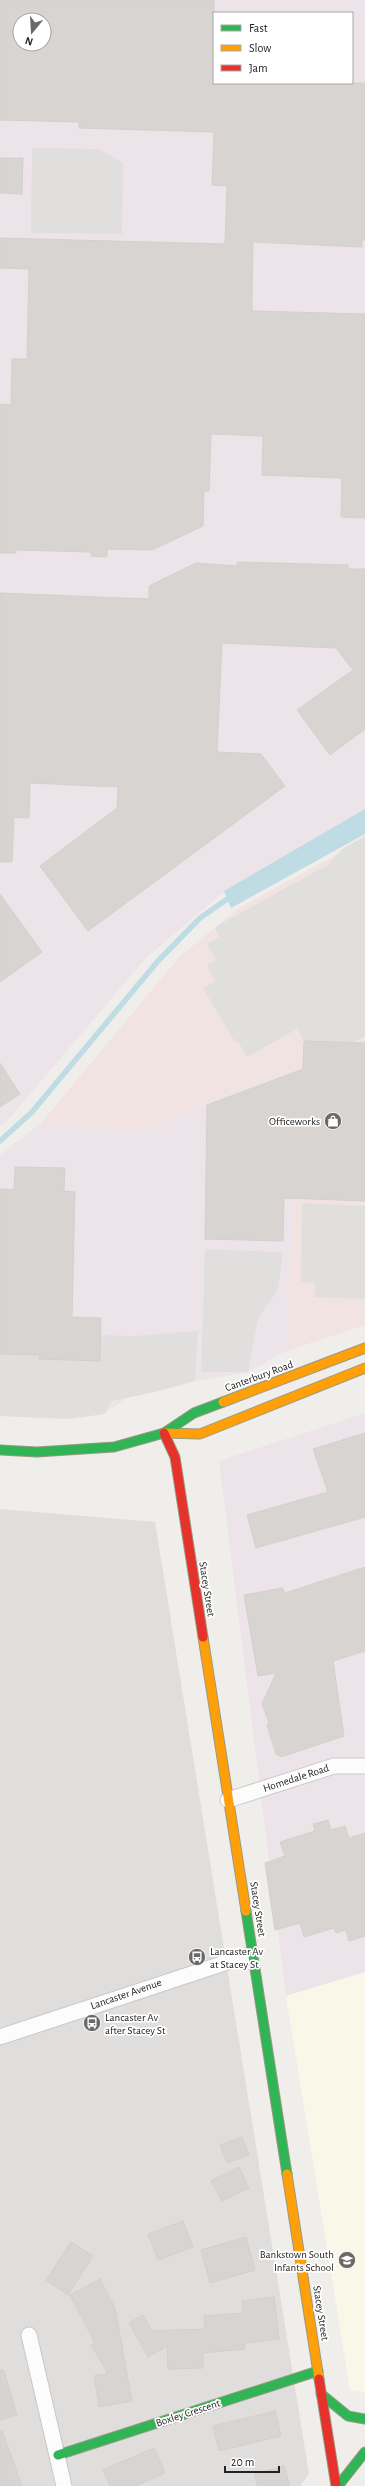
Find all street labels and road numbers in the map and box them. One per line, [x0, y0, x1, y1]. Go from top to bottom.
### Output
street label: Canterbury Road [223, 1358, 295, 1393]
street label: Stacey Street [197, 1561, 217, 1618]
street label: Homedale Road [262, 1762, 331, 1794]
street label: Stacey Street [248, 1881, 268, 1938]
street label: Lancaster Avenue [89, 1977, 163, 2011]
street label: Stacey Street [311, 2285, 331, 2342]
street label: Boxley Crescent [155, 2397, 222, 2429]

